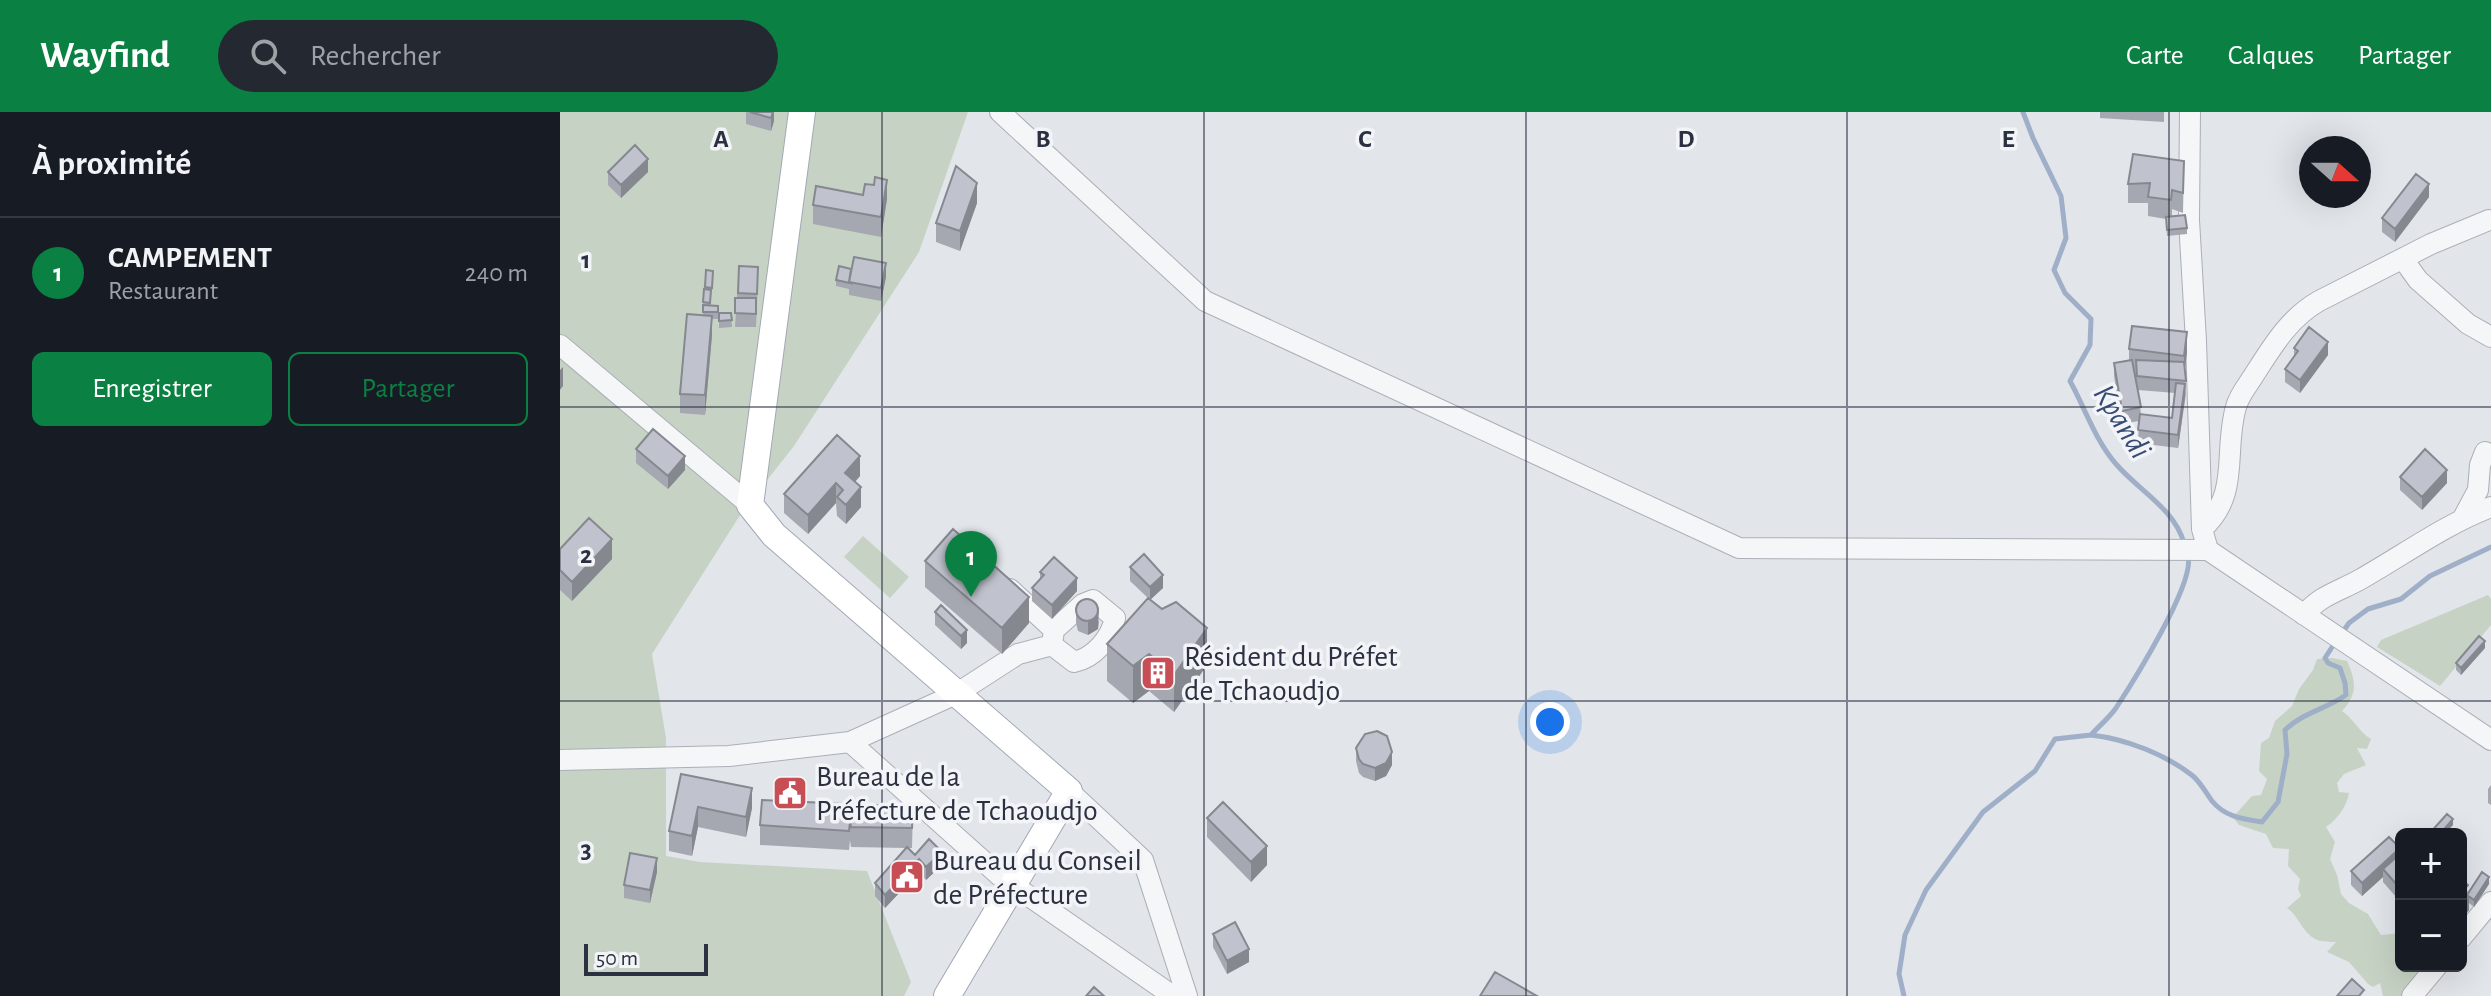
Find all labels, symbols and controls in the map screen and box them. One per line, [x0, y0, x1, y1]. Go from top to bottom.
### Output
search box [218, 20, 778, 92]
icon: search [246, 34, 290, 78]
text: Wayfind [40, 37, 170, 75]
text: Rechercher [310, 41, 441, 71]
text: Carte [2126, 42, 2184, 70]
text: Calques [2228, 42, 2314, 70]
text: Partager [2358, 42, 2451, 70]
text: A [713, 126, 729, 152]
text: B [1035, 126, 1051, 152]
text: C [1358, 126, 1372, 152]
text: D [1677, 126, 1695, 152]
text: E [2001, 126, 2015, 152]
north arrow [2299, 136, 2371, 208]
text: À proximité [32, 147, 191, 181]
text: CAMPEMENT [108, 243, 272, 273]
text: 1 [581, 247, 591, 273]
text: 1 [53, 260, 63, 286]
text: 240 m [465, 260, 528, 286]
text: Restaurant [108, 278, 218, 304]
button: Enregistrer [32, 352, 272, 426]
button: Partager [288, 352, 528, 426]
water label: Kpandi [2086, 379, 2157, 465]
pin: 1 [945, 531, 997, 597]
text: 2 [580, 542, 592, 568]
place label: Résident du Préfet de Tchaoudjo [1184, 642, 1398, 706]
building icon: Résident du Préfet de Tchaoudjo [1139, 654, 1177, 692]
your location [1530, 702, 1570, 742]
place label: Bureau de la Préfecture de Tchaoudjo [816, 762, 1098, 826]
public building icon: Bureau de la Préfecture de Tchaoudjo [771, 774, 809, 812]
map controls [2395, 828, 2467, 972]
button: + [2395, 828, 2467, 900]
text: 3 [580, 837, 592, 863]
place label: Bureau du Conseil de Préfecture [933, 846, 1142, 910]
public building icon: Bureau du Conseil de Préfecture [888, 858, 926, 896]
button: − [2395, 900, 2467, 972]
scale bar [584, 940, 708, 976]
text: 50 m [596, 947, 638, 969]

